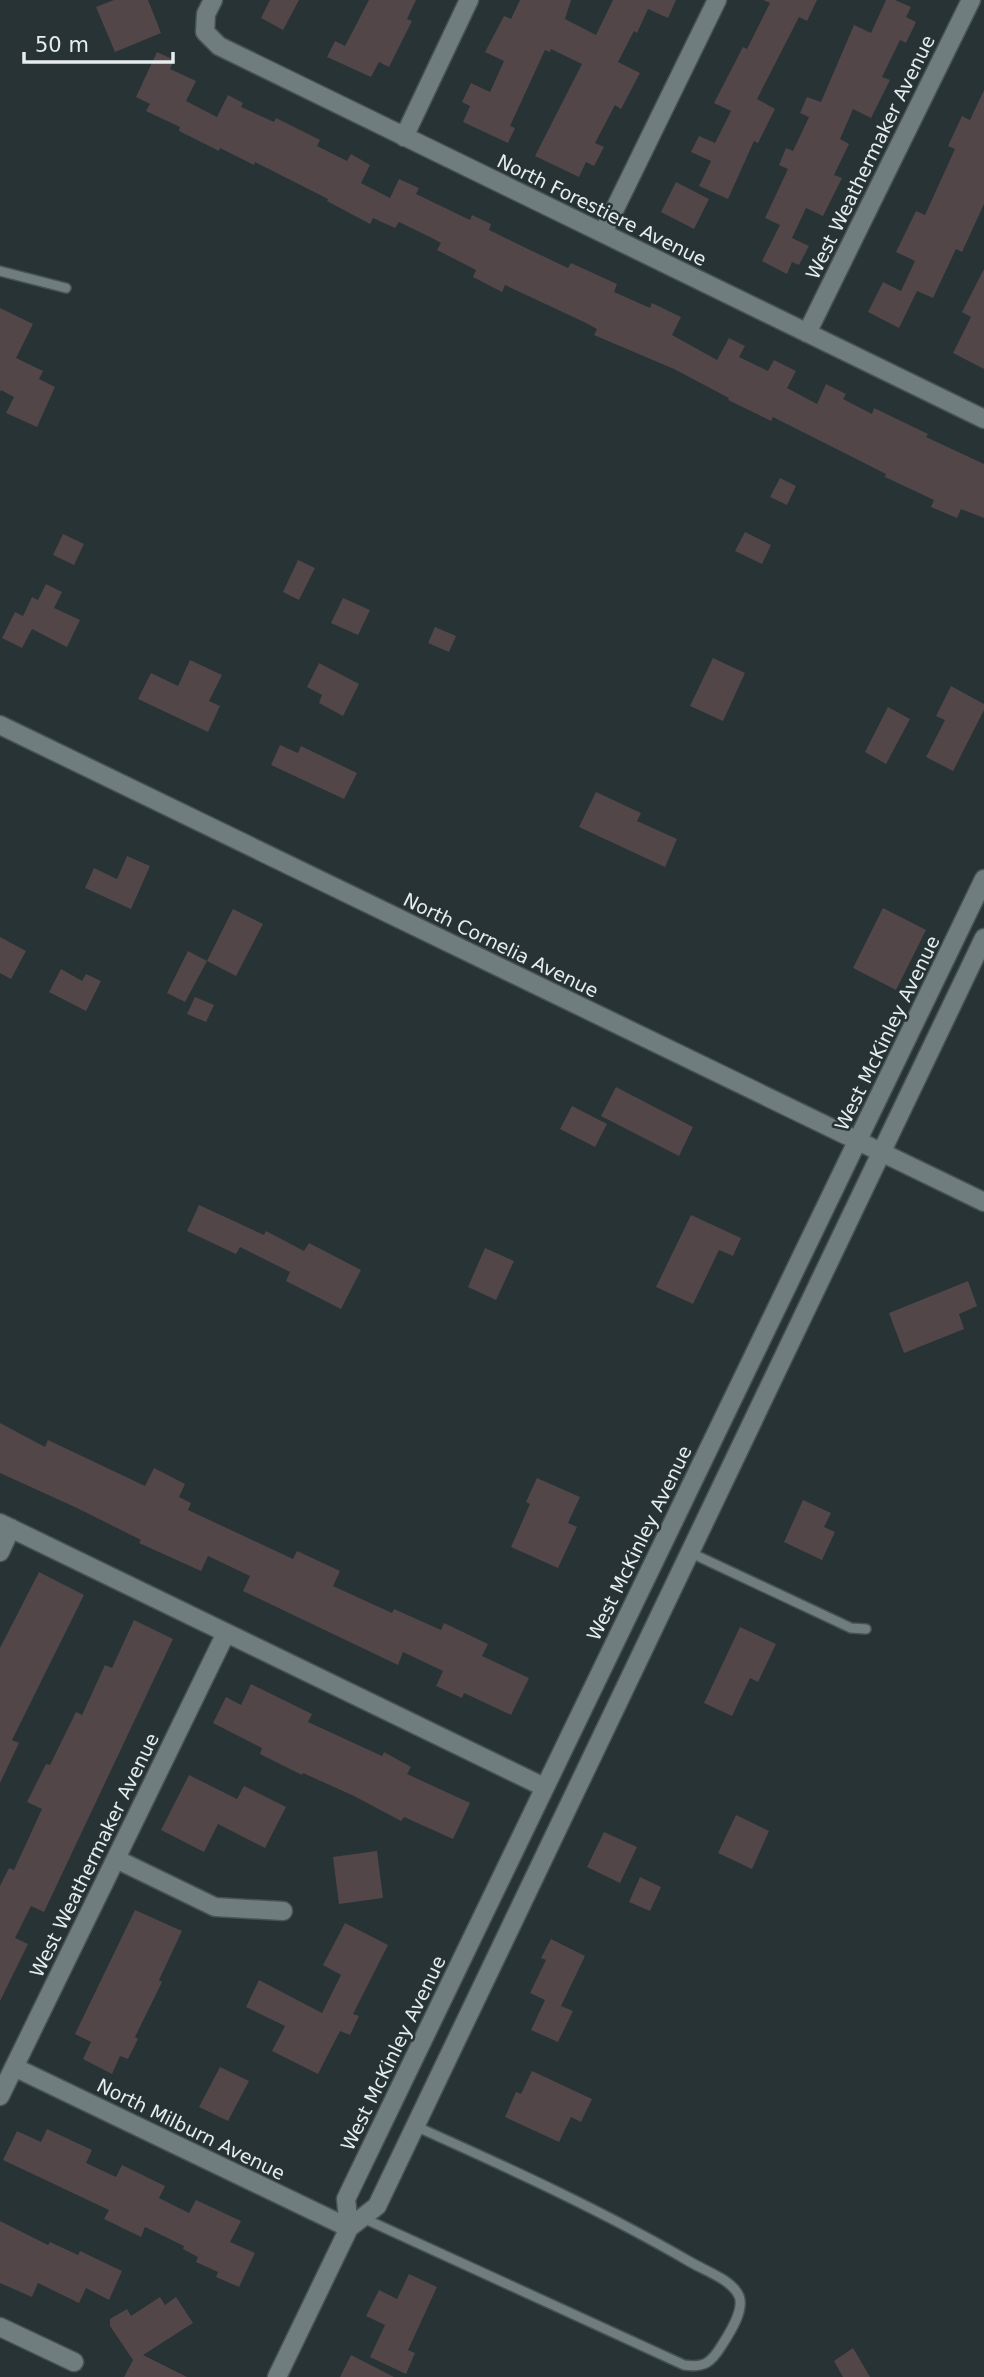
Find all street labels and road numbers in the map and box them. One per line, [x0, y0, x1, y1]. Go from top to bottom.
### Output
street label: West Weathermaker Avenue [801, 31, 939, 283]
street label: North Forestiere Avenue [494, 150, 710, 270]
street label: North Cornelia Avenue [400, 888, 602, 1002]
street label: West McKinley Avenue [830, 932, 944, 1134]
street label: West McKinley Avenue [582, 1442, 696, 1644]
street label: West Weathermaker Avenue [25, 1729, 163, 1981]
street label: West McKinley Avenue [336, 1952, 450, 2154]
street label: North Milburn Avenue [93, 2074, 289, 2184]

